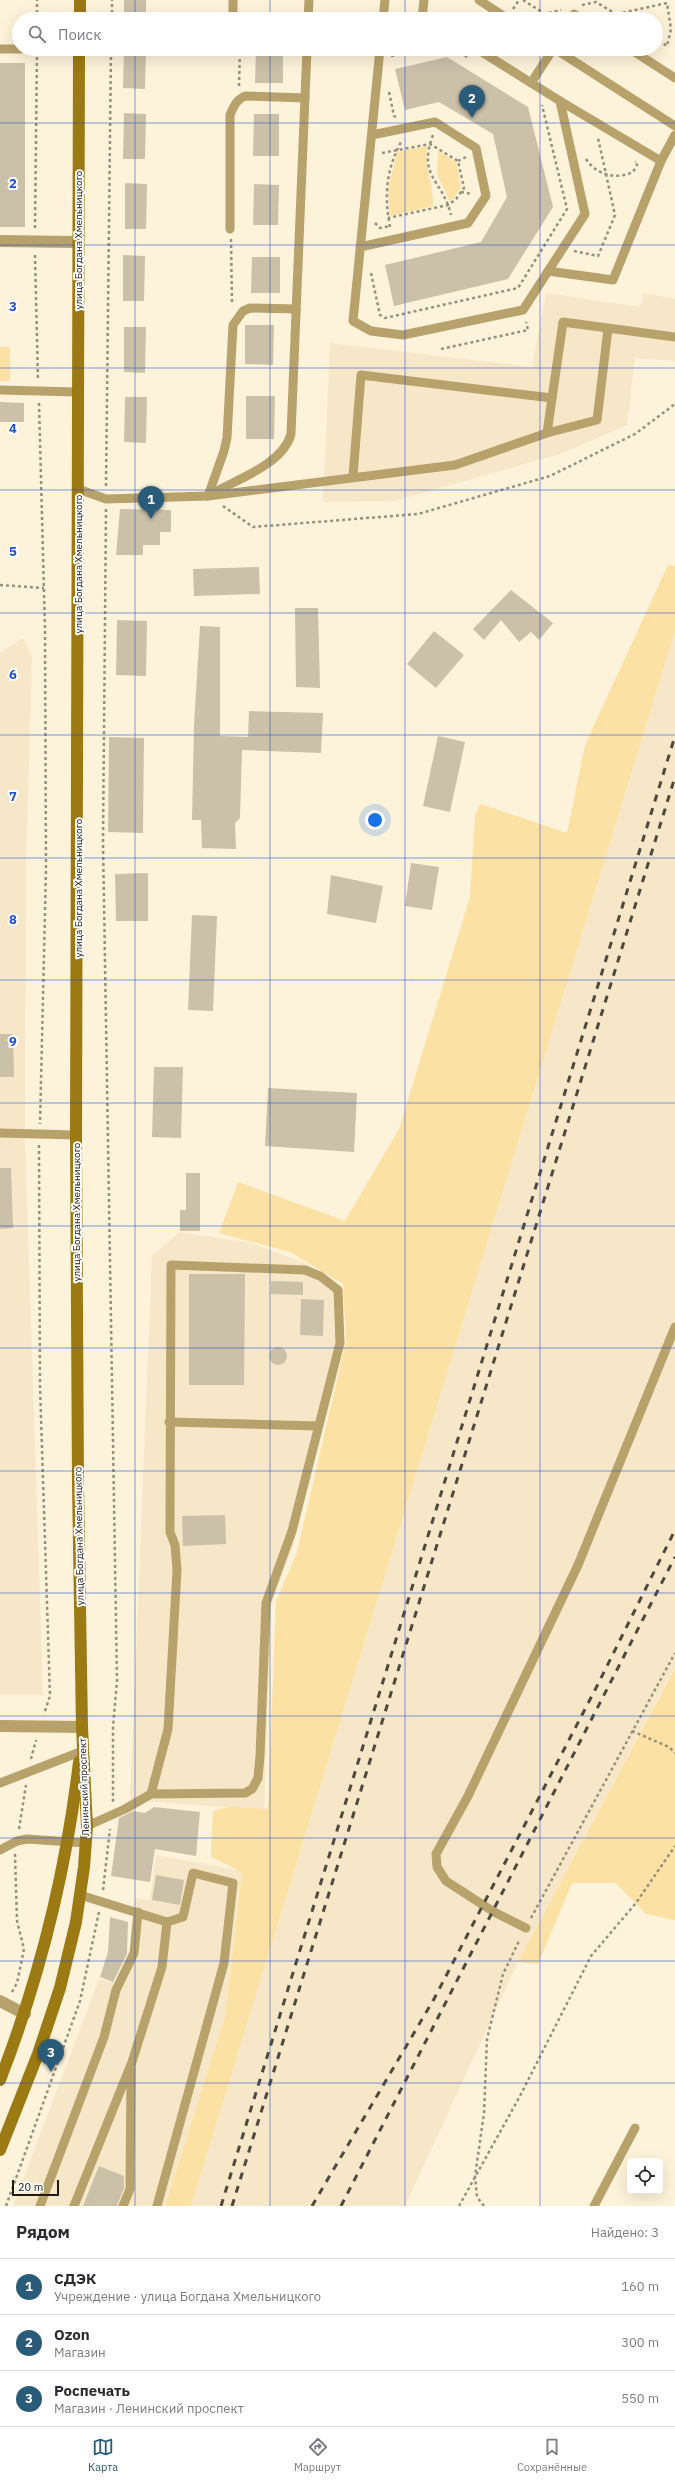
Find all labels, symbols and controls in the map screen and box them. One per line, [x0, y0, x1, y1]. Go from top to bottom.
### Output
search box [12, 12, 663, 56]
icon: search [26, 23, 48, 45]
text: Поиск [58, 25, 101, 44]
pin: 2 [459, 85, 485, 118]
street label: улица Богдана Хмельницкого [72, 170, 85, 309]
text: 2 [9, 175, 17, 192]
text: 3 [9, 298, 17, 315]
text: 4 [9, 420, 17, 437]
pin: 1 [138, 486, 164, 519]
street label: улица Богдана Хмельницкого [72, 494, 85, 633]
text: 5 [9, 543, 17, 560]
text: 6 [9, 666, 17, 683]
text: 7 [9, 788, 17, 805]
your location [365, 810, 385, 830]
street label: улица Богдана Хмельницкого [72, 818, 85, 957]
text: 8 [9, 911, 17, 928]
text: 9 [9, 1033, 17, 1050]
street label: улица Богдана Хмельницкого [70, 1142, 83, 1281]
street label: улица Богдана Хмельницкого [71, 1466, 87, 1606]
street label: Ленинский проспект [76, 1737, 92, 1836]
pin: 3 [38, 2039, 64, 2072]
map controls [627, 2158, 663, 2194]
button: locate [627, 2158, 663, 2194]
scale bar [12, 2178, 59, 2197]
text: 20 m [18, 2180, 43, 2194]
text: Рядом [16, 2221, 70, 2243]
text: Найдено: 3 [591, 2224, 659, 2241]
text: СДЭК [54, 2269, 96, 2288]
text: 1 [25, 2278, 33, 2295]
text: 160 m [621, 2278, 659, 2295]
text: Учреждение · улица Богдана Хмельницкого [54, 2288, 321, 2305]
text: Ozon [54, 2325, 90, 2344]
text: 2 [25, 2334, 33, 2351]
text: 300 m [621, 2334, 659, 2351]
text: Магазин [54, 2344, 106, 2361]
text: Роспечать [54, 2381, 130, 2400]
text: 3 [25, 2390, 33, 2407]
text: 550 m [621, 2390, 659, 2407]
text: Магазин · Ленинский проспект [54, 2400, 244, 2417]
tab: Карта [88, 2436, 118, 2474]
tab: Маршрут [294, 2436, 341, 2474]
tab: Сохранённые [517, 2436, 587, 2474]

